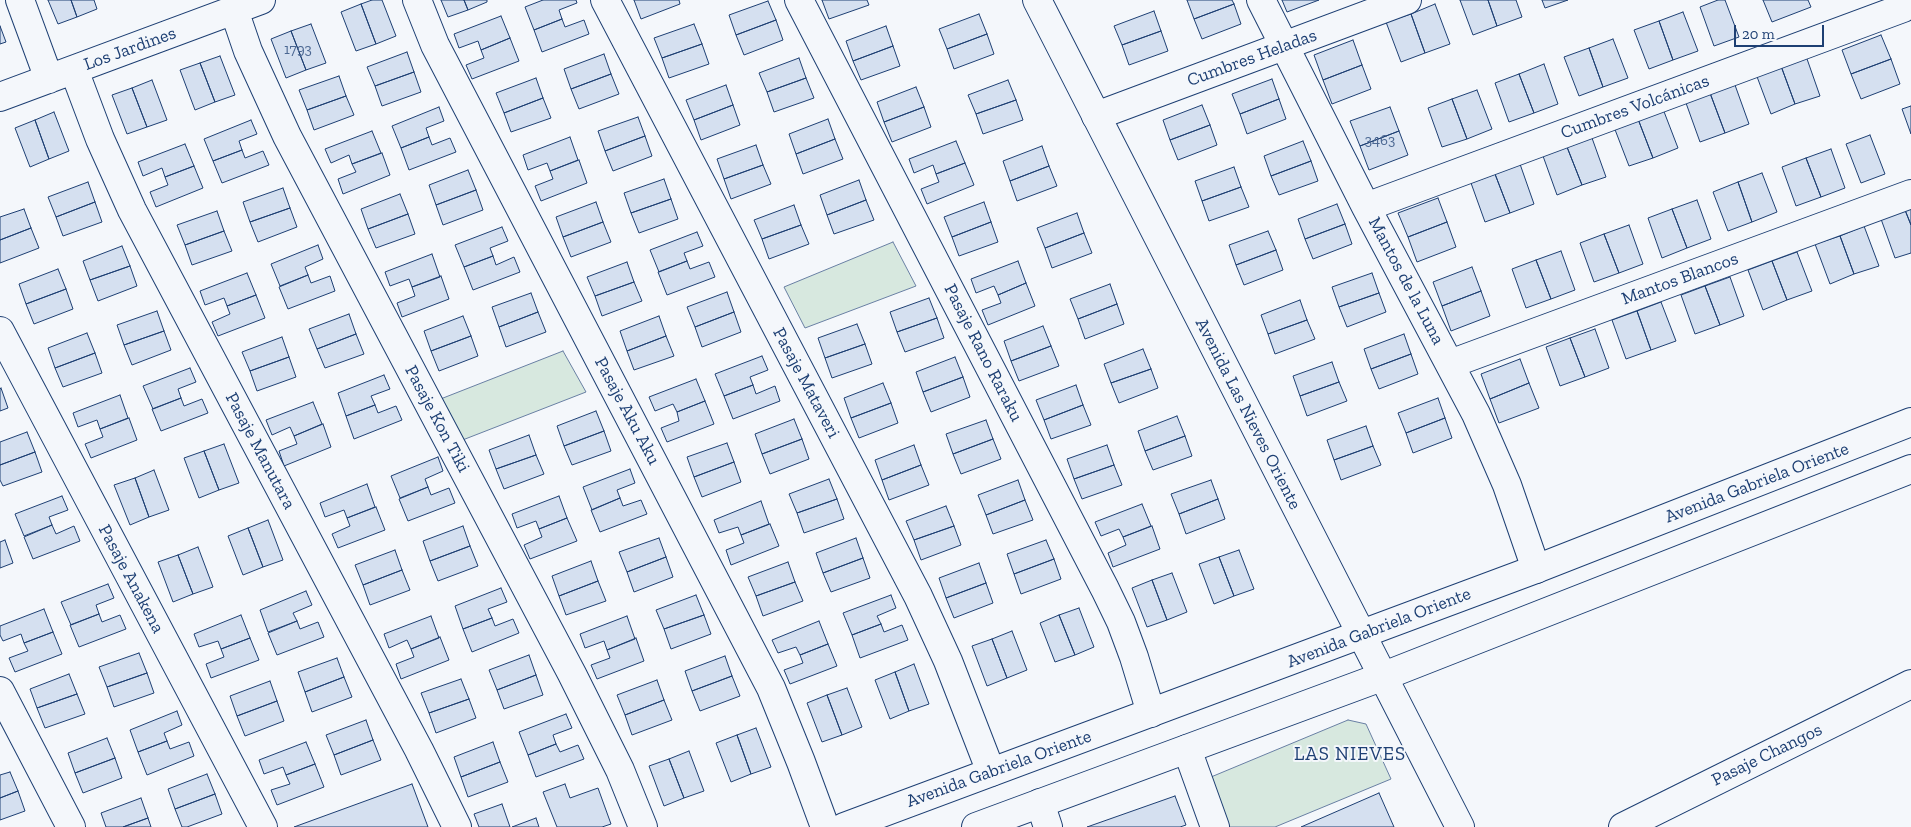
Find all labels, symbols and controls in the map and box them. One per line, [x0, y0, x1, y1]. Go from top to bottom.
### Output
scale bar [1736, 15, 1826, 47]
street label: Los Jardines [81, 22, 179, 76]
street label: Cumbres Heladas [1184, 25, 1320, 91]
text: 20 m [1742, 25, 1775, 43]
house number: 1793 [284, 41, 312, 59]
street label: Cumbres Volcánicas [1558, 70, 1712, 144]
house number: 3463 [1365, 132, 1395, 150]
street label: Mantos de la Luna [1363, 214, 1449, 348]
street label: Mantos Blancos [1619, 248, 1741, 310]
street label: Pasaje Rano Raraku [939, 281, 1027, 425]
street label: Avenida Las Nieves Oriente [1190, 315, 1306, 513]
street label: Pasaje Mataveri [768, 324, 844, 442]
street label: Pasaje Aku Aku [590, 353, 664, 469]
street label: Pasaje Kon Tiki [400, 362, 474, 476]
street label: Pasaje Manutara [220, 389, 300, 513]
street label: Avenida Gabriela Oriente [1662, 438, 1852, 528]
street label: Pasaje Anakena [93, 521, 169, 637]
street label: Avenida Gabriela Oriente [1284, 583, 1474, 673]
street label: Pasaje Changos [1708, 719, 1826, 791]
street label: Avenida Gabriela Oriente [904, 725, 1094, 813]
district label: LAS NIEVES [1293, 744, 1407, 766]

